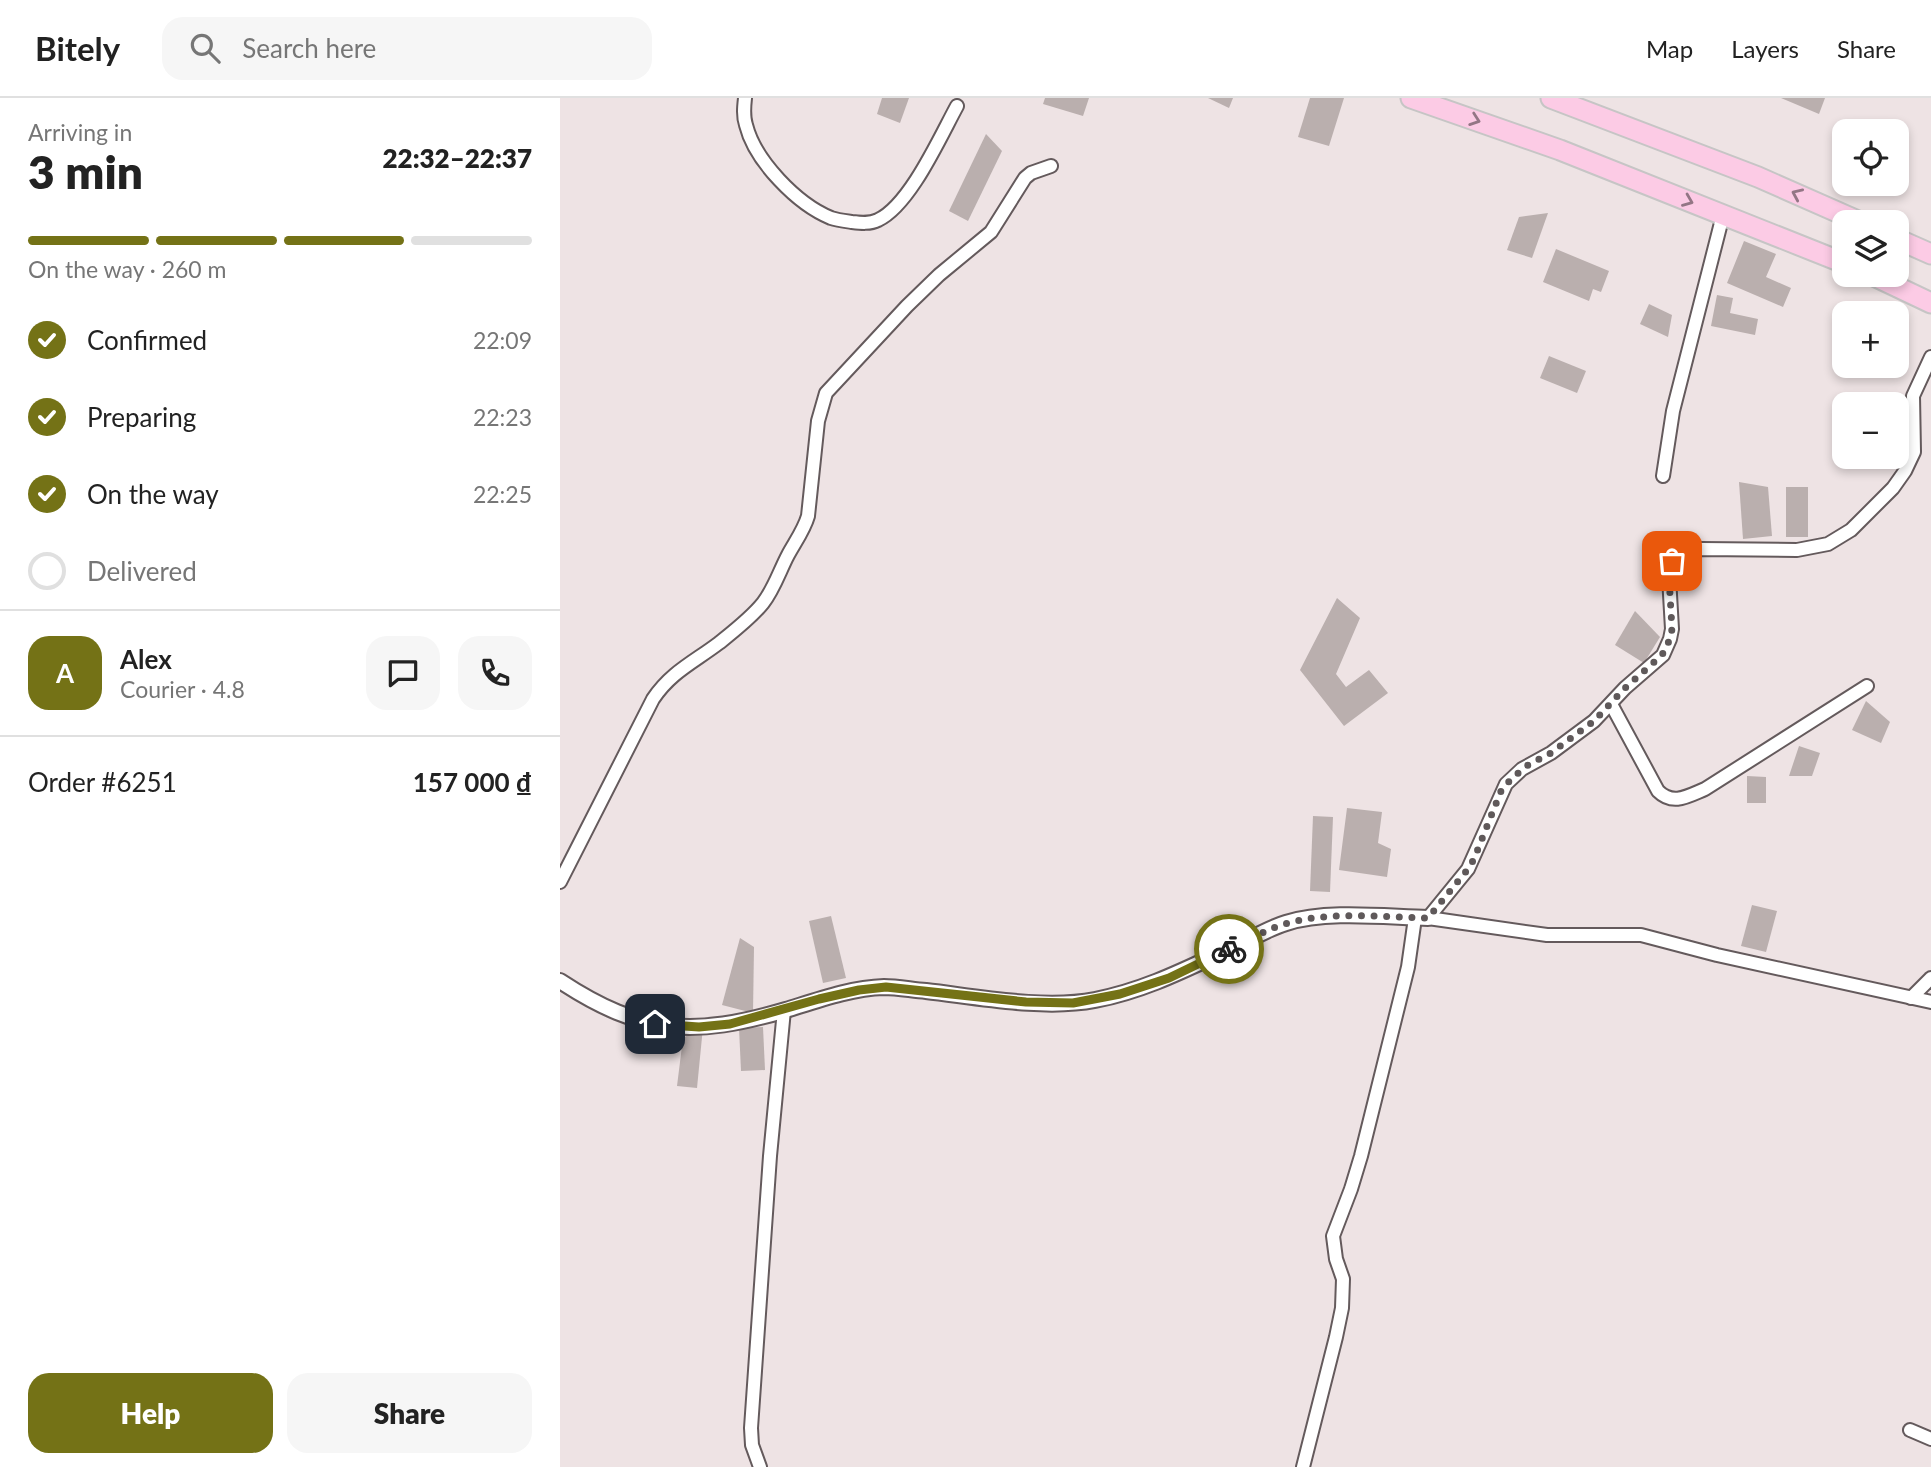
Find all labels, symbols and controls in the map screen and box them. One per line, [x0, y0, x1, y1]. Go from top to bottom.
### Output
search box [162, 17, 652, 80]
text: Bitely [35, 28, 120, 68]
icon: search [186, 29, 224, 67]
text: Search here [242, 32, 376, 64]
text: Map [1646, 34, 1693, 63]
text: Layers [1731, 34, 1799, 63]
text: Share [1837, 34, 1896, 63]
one-way arrow [1469, 112, 1481, 126]
text: Arriving in [28, 118, 132, 146]
map controls [1832, 119, 1909, 469]
button: locate [1832, 119, 1909, 196]
text: 22:32–22:37 [382, 142, 532, 174]
text: 3 min [28, 144, 143, 199]
one-way arrow [1792, 188, 1805, 202]
one-way arrow [1682, 192, 1694, 206]
button: layers [1832, 210, 1909, 287]
text: On the way · 260 m [28, 255, 227, 283]
button: + [1832, 301, 1909, 378]
icon: check [28, 321, 66, 359]
text: Confirmed [87, 324, 207, 356]
text: 22:09 [473, 326, 532, 354]
button: − [1832, 392, 1909, 469]
icon: check [28, 398, 66, 436]
text: Preparing [87, 401, 196, 433]
text: 22:23 [473, 403, 532, 431]
icon: check [28, 475, 66, 513]
text: On the way [87, 478, 219, 510]
text: 22:25 [473, 480, 532, 508]
pin [1642, 531, 1702, 591]
icon: bag [1653, 542, 1691, 580]
text: Delivered [87, 555, 197, 587]
button: chat [366, 636, 440, 710]
button: phone [458, 636, 532, 710]
text: Alex [120, 643, 172, 675]
text: A [56, 657, 74, 689]
text: Courier · 4.8 [120, 675, 245, 703]
text: Order #6251 [28, 766, 177, 798]
text: 157 000 ₫ [413, 766, 532, 798]
courier [1194, 914, 1264, 984]
icon: bike [1210, 930, 1248, 968]
pin [625, 994, 685, 1054]
icon: home [636, 1005, 674, 1043]
button: Help [28, 1373, 273, 1453]
button: Share [287, 1373, 532, 1453]

